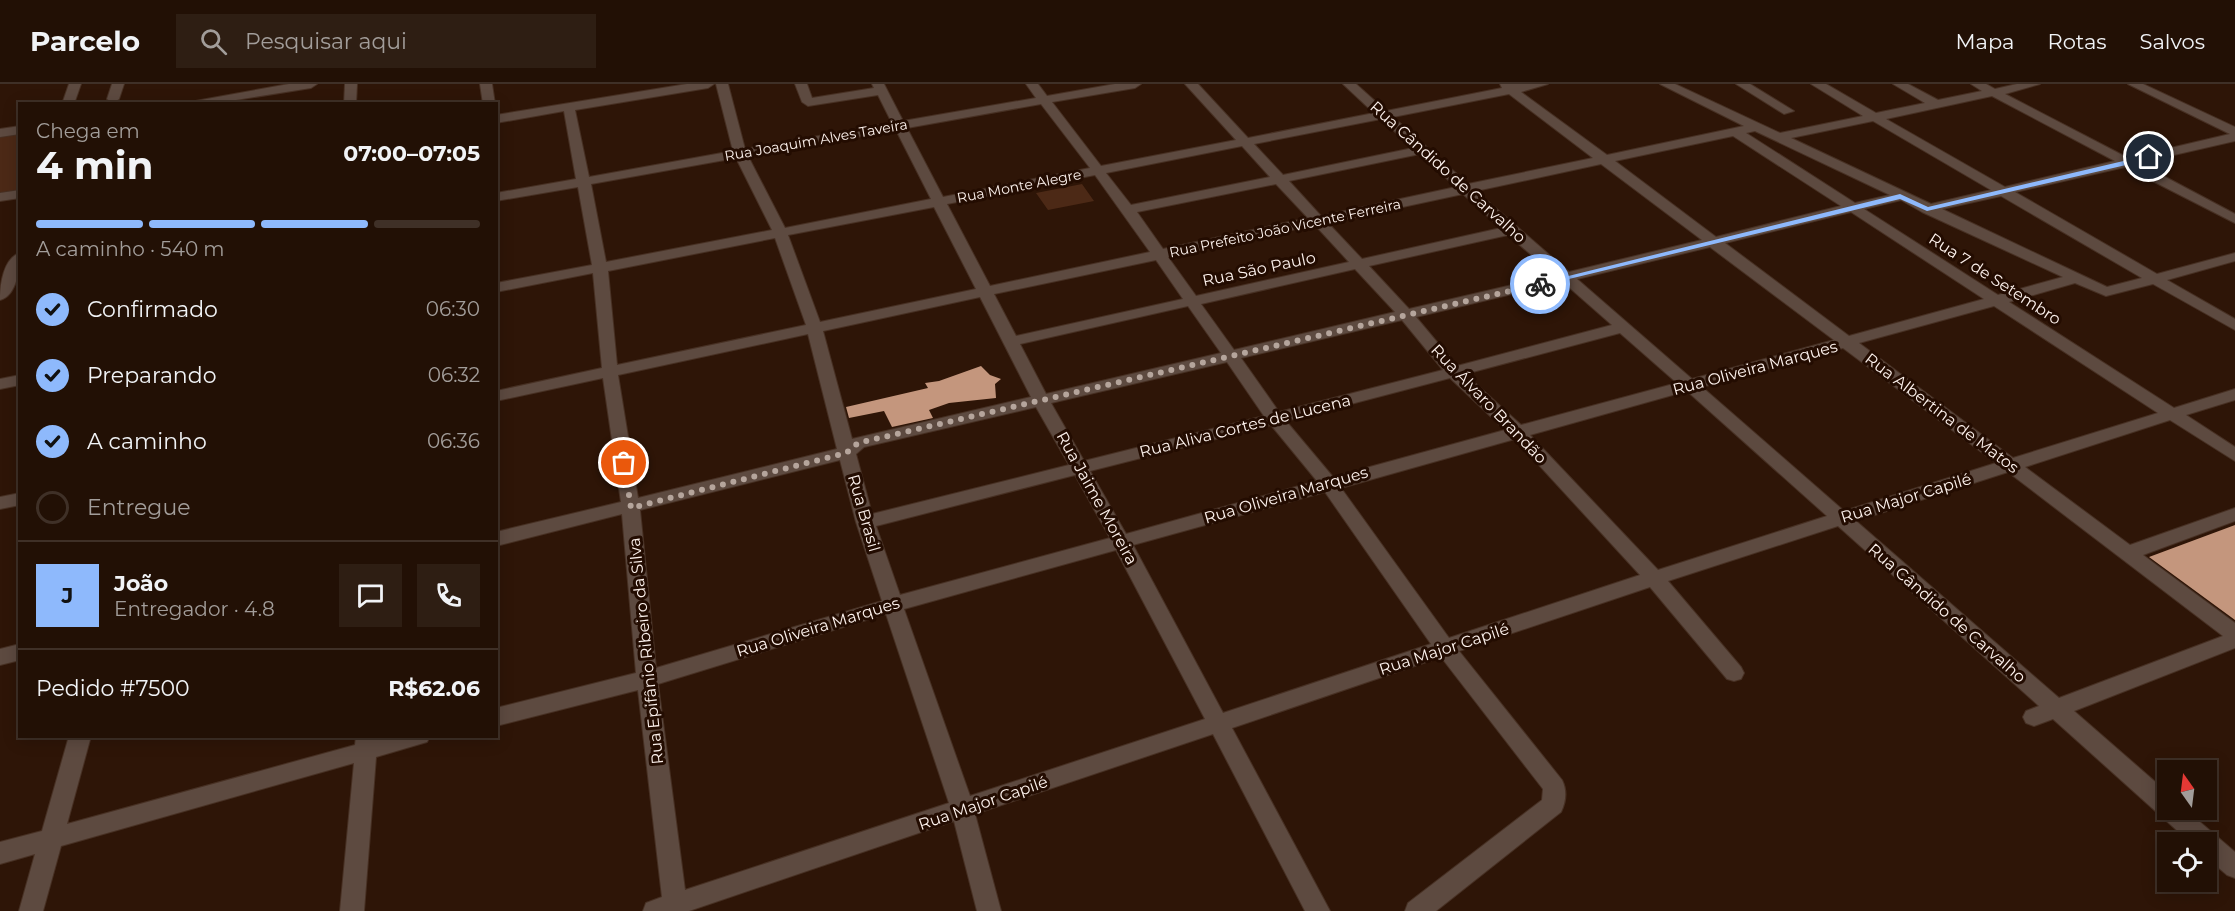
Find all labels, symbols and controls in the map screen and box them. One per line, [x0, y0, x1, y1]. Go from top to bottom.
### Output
search box [176, 14, 596, 68]
text: Parcelo [30, 24, 140, 58]
icon: search [197, 25, 230, 58]
text: Pesquisar aqui [245, 28, 407, 55]
text: Mapa [1955, 29, 2014, 54]
text: Rotas [2047, 29, 2107, 54]
text: Salvos [2140, 29, 2205, 54]
street label: Rua Cândido de Carvalho [1366, 97, 1530, 247]
street label: Rua Joaquim Alves Taveira [723, 115, 909, 165]
text: Chega em [36, 119, 140, 143]
pin [2123, 131, 2174, 182]
text: 07:00–07:05 [343, 140, 480, 167]
icon: home [2132, 140, 2165, 173]
text: 4 min [36, 141, 154, 189]
street label: Rua Monte Alegre [955, 165, 1083, 207]
street label: Rua Prefeito João Vicente Ferreira [1168, 195, 1402, 261]
street label: Rua 7 de Setembro [1925, 229, 2065, 329]
text: A caminho · 540 m [36, 237, 225, 261]
street label: Rua São Paulo [1201, 248, 1317, 290]
courier [1510, 254, 1570, 314]
icon: bike [1524, 268, 1557, 301]
icon: check [36, 293, 69, 326]
text: Confirmado [87, 296, 218, 323]
text: 06:30 [426, 297, 480, 321]
street label: Rua Oliveira Marques [1671, 337, 1840, 399]
street label: Rua Álvaro Brandão [1427, 340, 1551, 468]
street label: Rua Albertina de Matos [1861, 349, 2023, 477]
icon: check [36, 359, 69, 392]
text: Preparando [87, 362, 216, 389]
text: 06:32 [428, 363, 480, 387]
street label: Rua Aliva Cortes de Lucena [1137, 391, 1353, 461]
icon: check [36, 425, 69, 458]
text: A caminho [87, 428, 207, 455]
street label: Rua Jaime Moreira [1053, 428, 1141, 568]
text: 06:36 [427, 429, 480, 453]
pin [598, 437, 649, 488]
icon: bag [607, 446, 640, 479]
street label: Rua Oliveira Marques [1202, 462, 1370, 528]
street label: Rua Major Capilé [1838, 469, 1974, 527]
street label: Rua Brasil [844, 472, 884, 554]
text: Entregue [87, 494, 191, 521]
street label: Rua Epifânio Ribeiro da Silva [625, 537, 667, 765]
street label: Rua Cândido de Carvalho [1864, 539, 2030, 687]
button: chat [339, 564, 402, 627]
button: phone [417, 564, 480, 627]
text: João [114, 570, 168, 597]
text: J [62, 582, 73, 609]
street label: Rua Oliveira Marques [734, 593, 902, 661]
text: Entregador · 4.8 [114, 597, 275, 621]
street label: Rua Major Capilé [1377, 619, 1511, 679]
text: Pedido #7500 [36, 675, 190, 702]
text: R$62.06 [388, 675, 480, 702]
north arrow [2157, 760, 2217, 820]
map controls [2157, 760, 2217, 892]
street label: Rua Major Capilé [916, 772, 1050, 834]
button: locate [2157, 832, 2217, 892]

